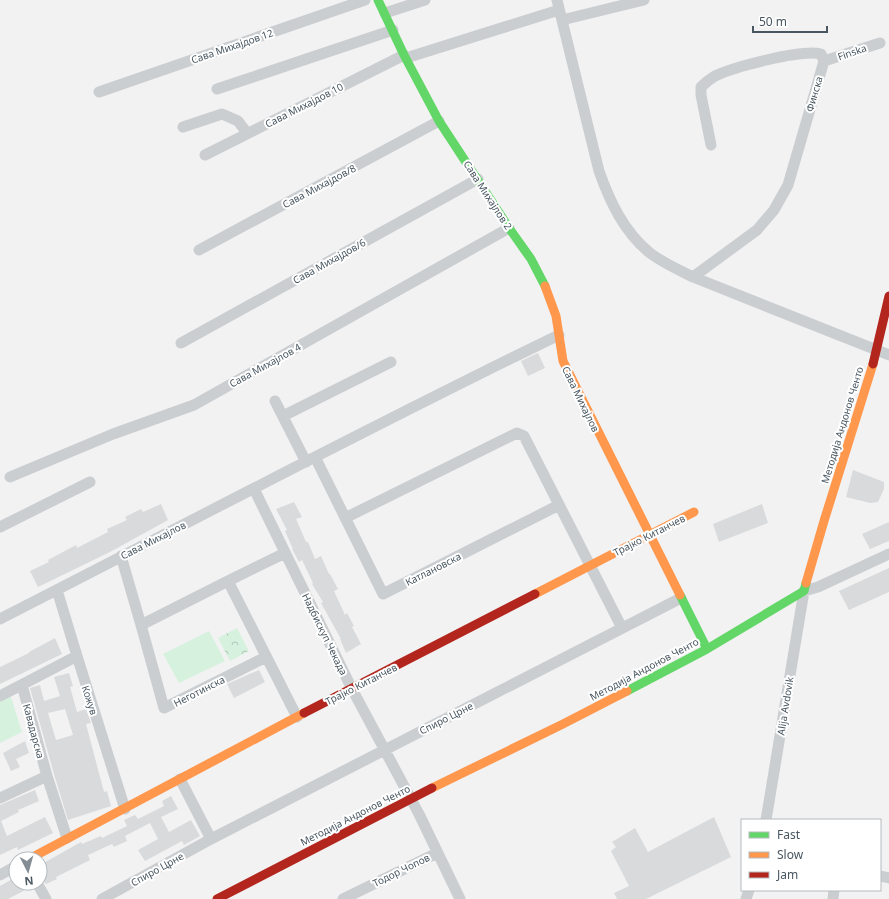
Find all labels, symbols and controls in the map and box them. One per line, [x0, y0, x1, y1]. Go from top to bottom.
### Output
scale bar [753, 8, 827, 34]
text: 50 m [759, 13, 787, 30]
street label: Сава Михајдов 12 [189, 25, 275, 67]
street label: Finska [836, 41, 868, 63]
street label: Финска [802, 75, 826, 113]
street label: Сава Михајдов 10 [263, 79, 346, 131]
street label: Сава Михајлов 2 [460, 158, 516, 233]
street label: Сава Михајдов/8 [280, 161, 358, 211]
street label: Сава Михајдов/6 [290, 235, 368, 287]
street label: Сава Михајлов 4 [227, 339, 304, 390]
street label: Сава Михајлов [559, 364, 603, 435]
street label: Методија Андонов Ченто [818, 365, 866, 485]
street label: Трајко Китанчев [611, 511, 688, 559]
street label: Сава Михајлов [118, 517, 188, 562]
street label: Катлановска [403, 549, 463, 589]
street label: Надбискуп Чекада [299, 591, 351, 677]
street label: Методија Андонов Ченто [587, 634, 701, 704]
street label: Трајко Китанчев [323, 660, 400, 708]
street label: Неготинска [171, 672, 227, 710]
street label: Alija Avdovik [773, 675, 797, 736]
street label: Кожув [79, 684, 101, 717]
street label: Спиро Црне [417, 698, 476, 737]
street label: Кавадарска [20, 702, 48, 760]
street label: Методија Андонов Ченто [298, 781, 412, 849]
legend [741, 819, 881, 891]
text: Fast [777, 826, 801, 843]
text: Slow [777, 846, 804, 863]
street label: Спиро Црне [128, 848, 186, 889]
street label: Тодор Чопов [370, 850, 432, 890]
north arrow [8, 851, 48, 891]
text: Jam [776, 866, 798, 883]
text: N [24, 874, 34, 889]

